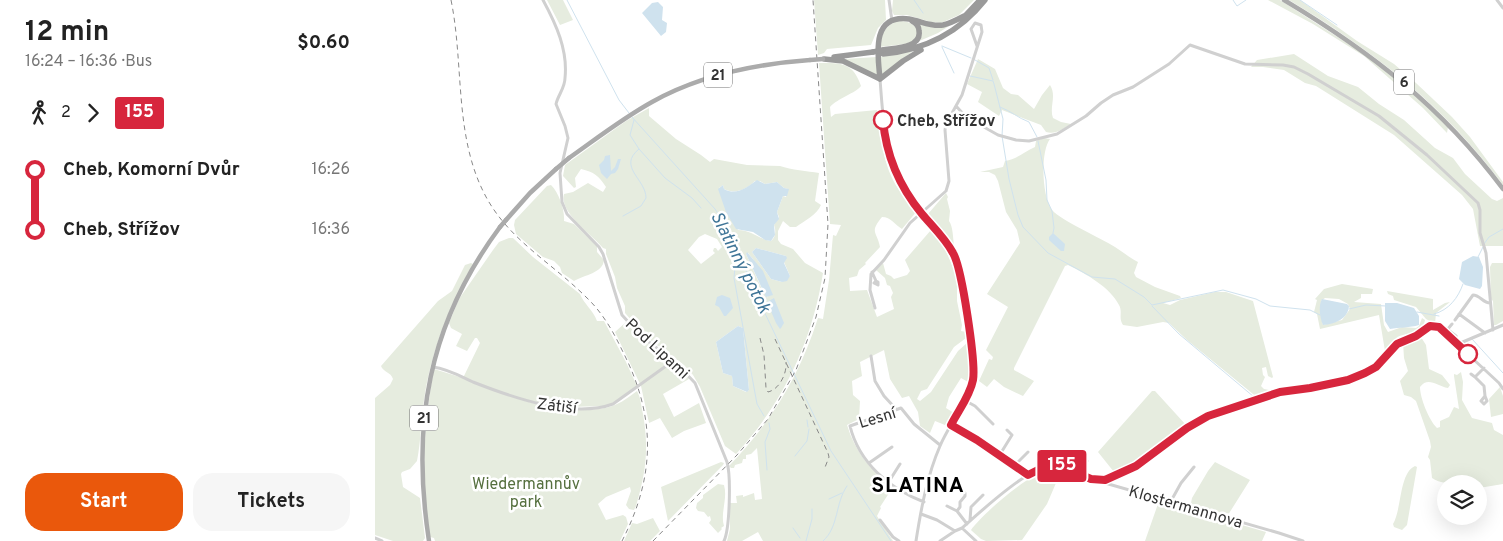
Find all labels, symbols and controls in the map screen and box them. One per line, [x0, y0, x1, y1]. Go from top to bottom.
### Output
text: 12 min [25, 15, 109, 51]
text: $0.60 [297, 31, 350, 55]
text: 16:24 – 16:36 · Bus [25, 52, 152, 72]
road number: 21 [704, 62, 732, 88]
road number: 6 [1394, 70, 1414, 94]
icon: walk [25, 99, 53, 127]
icon: forward [79, 99, 107, 127]
text: 155 [125, 101, 154, 124]
text: 2 [61, 103, 71, 123]
marker: Cheb, Střížov [873, 110, 893, 130]
place label: Cheb, Střížov [897, 112, 996, 132]
text: Cheb, Komorní Dvůr [63, 158, 240, 182]
text: 16:26 [312, 160, 350, 180]
water label: Slatinný potok [704, 208, 776, 318]
text: Cheb, Střížov [63, 218, 180, 242]
text: 16:36 [312, 220, 350, 240]
street label: Pod Lipami [620, 315, 693, 384]
unlabelled marker [1458, 344, 1478, 364]
street label: Zátiší [536, 395, 580, 420]
street label: Lesní [857, 403, 901, 434]
road number: 21 [410, 406, 438, 430]
line badge: 155 [1033, 450, 1091, 482]
text: 155 [1047, 454, 1077, 477]
button: Start [25, 473, 183, 531]
button: Tickets [193, 473, 350, 531]
district label: SLATINA [871, 473, 965, 500]
park label: Wiedermannův park [472, 475, 580, 513]
map controls [1437, 475, 1487, 525]
button: layers [1437, 475, 1487, 525]
street label: Klostermannova [1126, 482, 1245, 534]

